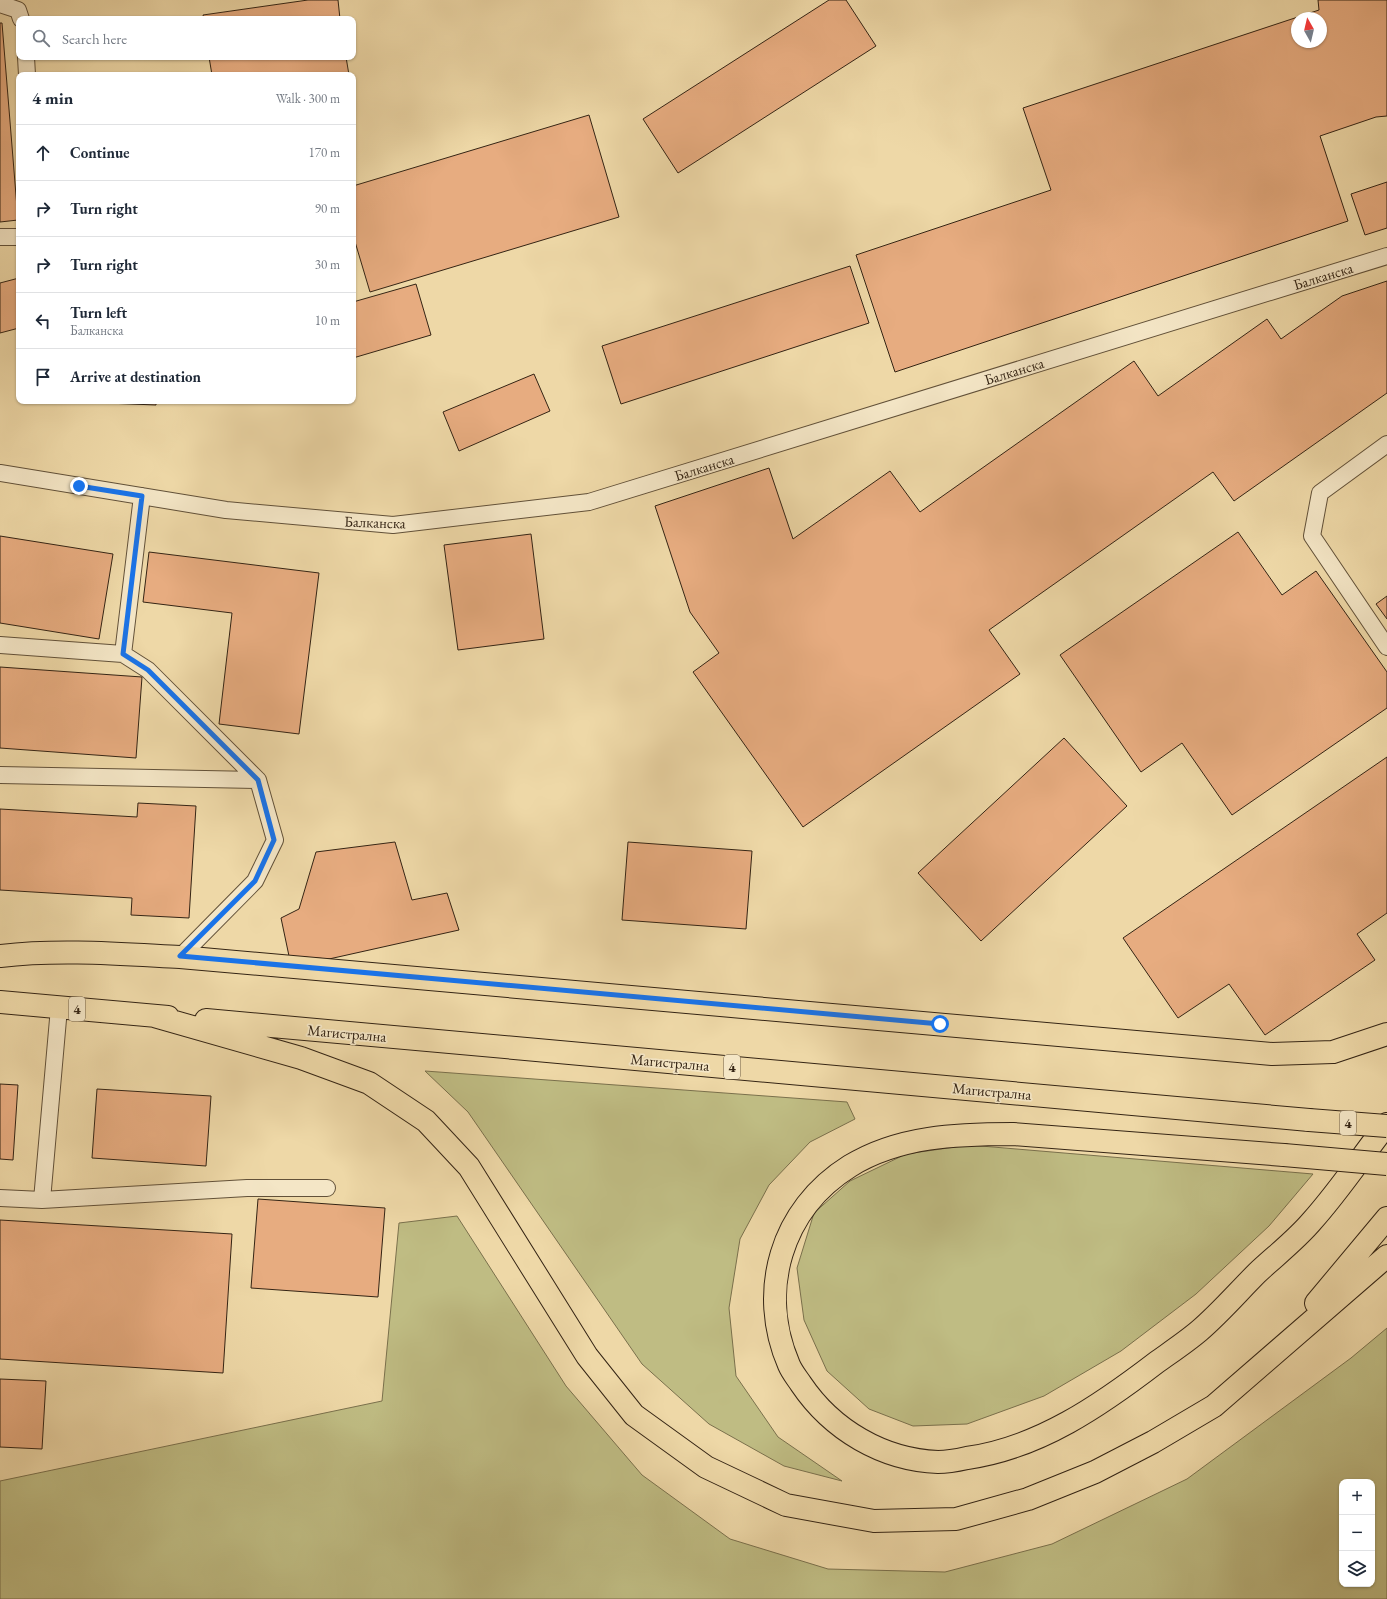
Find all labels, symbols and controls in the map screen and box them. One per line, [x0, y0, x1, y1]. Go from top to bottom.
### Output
north arrow [1291, 12, 1327, 48]
search box [16, 16, 356, 60]
icon: search [30, 27, 52, 49]
text: Search here [62, 29, 127, 48]
text: 4 min [32, 87, 73, 109]
text: Walk · 300 m [276, 90, 340, 107]
icon: ahead [32, 142, 54, 164]
text: Continue [70, 143, 130, 162]
text: 170 m [309, 144, 340, 161]
icon: right [32, 198, 54, 220]
text: Turn right [70, 199, 138, 218]
text: 90 m [315, 200, 340, 217]
icon: right [32, 254, 54, 276]
text: Turn right [70, 255, 138, 274]
text: 30 m [315, 256, 340, 273]
street label: Балканска [1291, 258, 1355, 294]
text: Turn left [70, 303, 127, 322]
icon: left [32, 310, 54, 332]
text: 10 m [315, 312, 340, 329]
text: Балканска [70, 322, 123, 339]
street label: Балканска [982, 353, 1046, 389]
icon: arrive [32, 366, 54, 388]
text: Arrive at destination [70, 367, 201, 386]
street label: Балканска [672, 449, 736, 485]
route end [70, 477, 88, 495]
street label: Балканска [344, 511, 406, 533]
road number: 4 [69, 997, 85, 1021]
route start [931, 1015, 949, 1033]
street label: Магистрална [307, 1020, 387, 1046]
street label: Магистрална [630, 1049, 710, 1075]
road number: 4 [724, 1055, 740, 1079]
street label: Магистрална [952, 1078, 1032, 1104]
road number: 4 [1340, 1111, 1356, 1135]
map controls [1339, 1479, 1375, 1587]
button: + [1339, 1479, 1375, 1515]
button: − [1339, 1515, 1375, 1551]
button: layers [1339, 1551, 1375, 1587]

